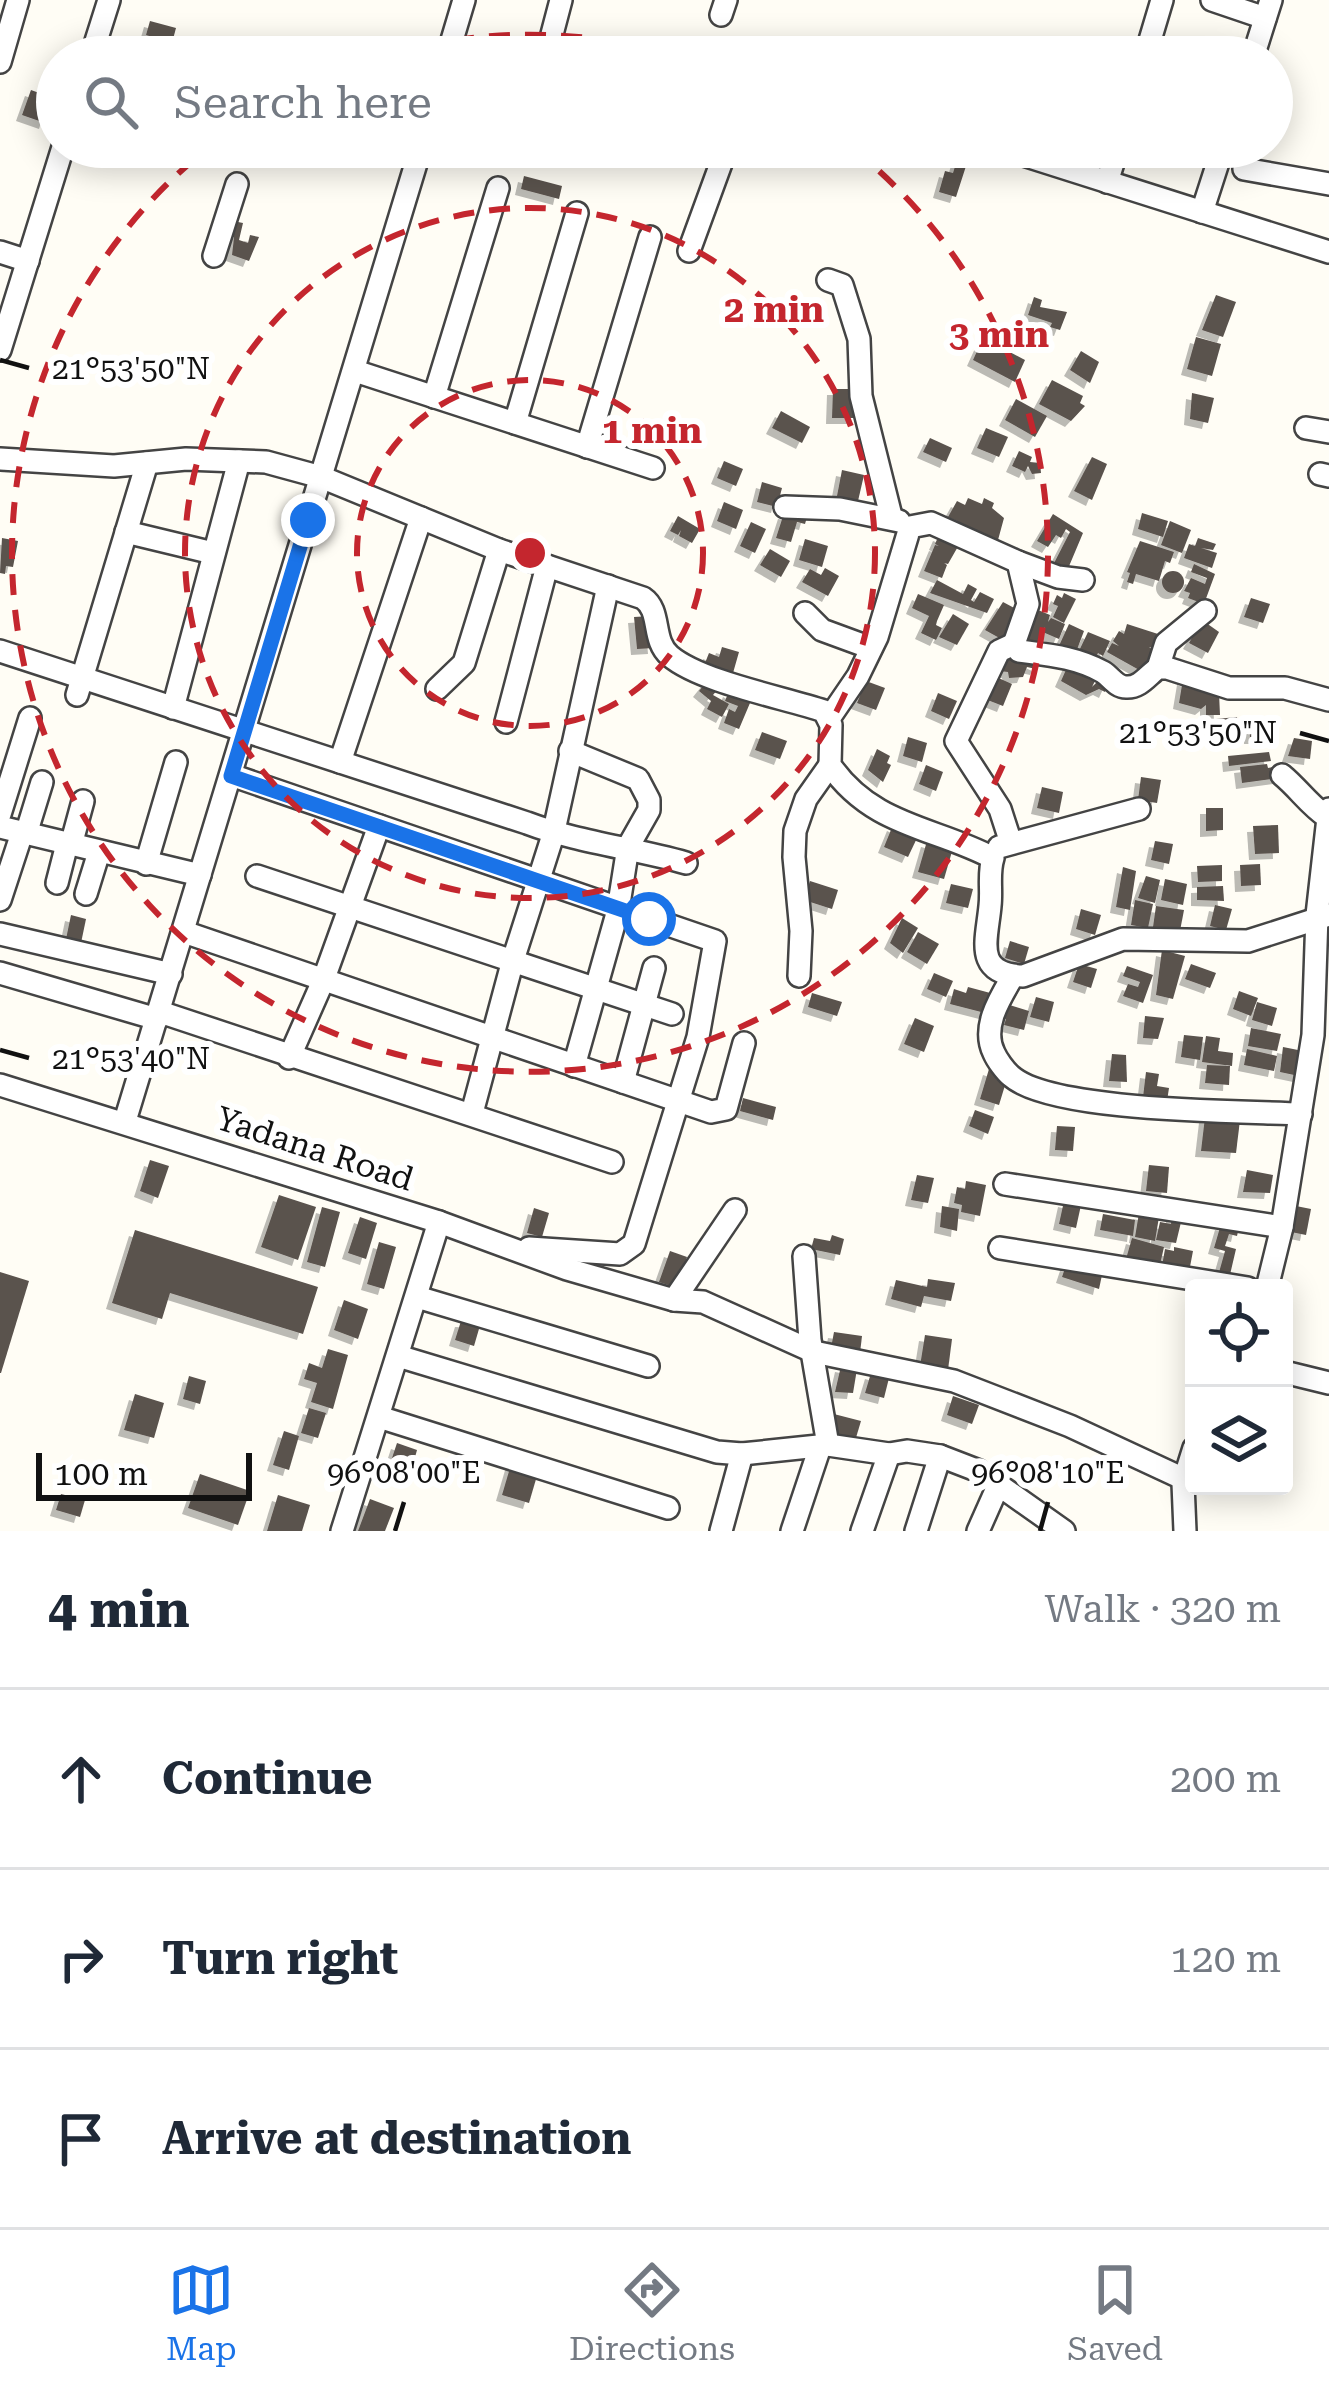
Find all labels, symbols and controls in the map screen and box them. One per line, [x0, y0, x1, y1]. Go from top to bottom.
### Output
search box [36, 36, 1293, 168]
icon: search [78, 69, 144, 135]
text: Search here [174, 76, 432, 129]
text: 2 min [724, 289, 824, 331]
text: 3 min [949, 314, 1049, 356]
text: 21°53'50"N [52, 351, 210, 386]
text: 1 min [602, 410, 702, 452]
route end [281, 493, 335, 547]
centre of rings [509, 532, 551, 574]
text: 21°53'50"N [1119, 715, 1277, 750]
route start [622, 892, 676, 946]
text: 21°53'40"N [52, 1041, 210, 1076]
street label: Yadana Road [211, 1098, 418, 1199]
map controls [1185, 1279, 1293, 1495]
button: locate [1185, 1279, 1293, 1387]
button: layers [1185, 1387, 1293, 1495]
scale bar [36, 1447, 252, 1500]
text: 100 m [54, 1454, 148, 1493]
text: 96°08'00"E [327, 1455, 481, 1490]
text: 96°08'10"E [971, 1455, 1125, 1490]
text: 4 min [48, 1580, 190, 1639]
text: Walk · 320 m [1045, 1586, 1281, 1632]
icon: ahead [48, 1746, 114, 1812]
text: Continue [162, 1752, 373, 1805]
text: 200 m [1170, 1756, 1281, 1802]
icon: right [48, 1926, 114, 1992]
text: Turn right [162, 1932, 398, 1985]
text: 120 m [1170, 1936, 1281, 1982]
icon: arrive [48, 2106, 114, 2172]
text: Arrive at destination [162, 2112, 631, 2165]
tab: Map [166, 2257, 237, 2368]
tab: Directions [569, 2257, 735, 2368]
tab: Saved [1067, 2257, 1163, 2368]

